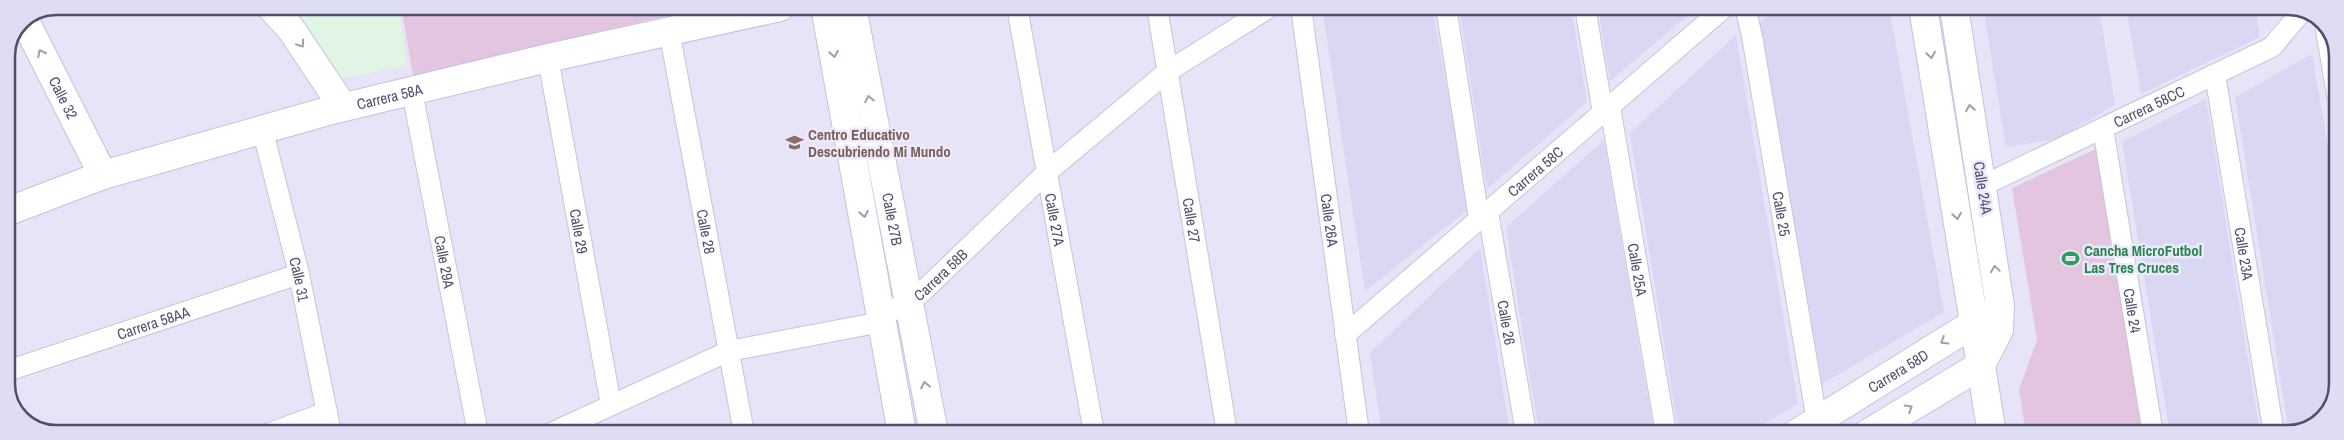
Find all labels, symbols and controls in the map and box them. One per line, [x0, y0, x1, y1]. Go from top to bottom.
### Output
one-way arrow [295, 38, 304, 48]
one-way arrow [37, 49, 47, 58]
one-way arrow [828, 50, 839, 59]
one-way arrow [1925, 51, 1935, 59]
street label: Calle 32 [44, 73, 83, 123]
street label: Carrera 58A [354, 78, 425, 114]
street label: Carrera 58CC [2110, 80, 2188, 132]
one-way arrow [865, 94, 875, 103]
one-way arrow [1965, 104, 1975, 112]
place label: Centro Educativo Descubriendo Mi Mundo [808, 124, 951, 162]
school or university icon: Centro Educativo Descubriendo Mi Mundo [784, 133, 804, 153]
street label: Carrera 58C [1503, 141, 1568, 201]
street label: Calle 24A [1968, 160, 1998, 217]
street label: Calle 25 [1768, 190, 1796, 238]
street label: Calle 27B [877, 191, 908, 247]
street label: Calle 27A [1040, 191, 1071, 248]
street label: Calle 26A [1316, 192, 1344, 249]
street label: Calle 27 [1178, 196, 1206, 244]
street label: Calle 29 [565, 207, 594, 255]
street label: Calle 28 [692, 207, 721, 256]
one-way arrow [858, 210, 868, 219]
one-way arrow [1951, 211, 1961, 220]
street label: Calle 23A [2230, 226, 2259, 282]
street label: Calle 29A [430, 234, 460, 291]
place label: Cancha MicroFutbol Las Tres Cruces [2084, 240, 2202, 278]
street label: Calle 25A [1623, 242, 1653, 298]
street label: Carrera 58B [910, 244, 972, 306]
sports icon: Cancha MicroFutbol Las Tres Cruces [2060, 249, 2080, 269]
street label: Calle 31 [285, 255, 315, 304]
one-way arrow [1990, 264, 2000, 273]
street label: Calle 24 [2119, 287, 2147, 335]
street label: Calle 26 [1493, 298, 1521, 347]
street label: Carrera 58AA [114, 300, 193, 344]
one-way arrow [1941, 335, 1950, 345]
street label: Carrera 58D [1864, 344, 1932, 397]
one-way arrow [920, 381, 930, 390]
one-way arrow [1904, 405, 1913, 415]

